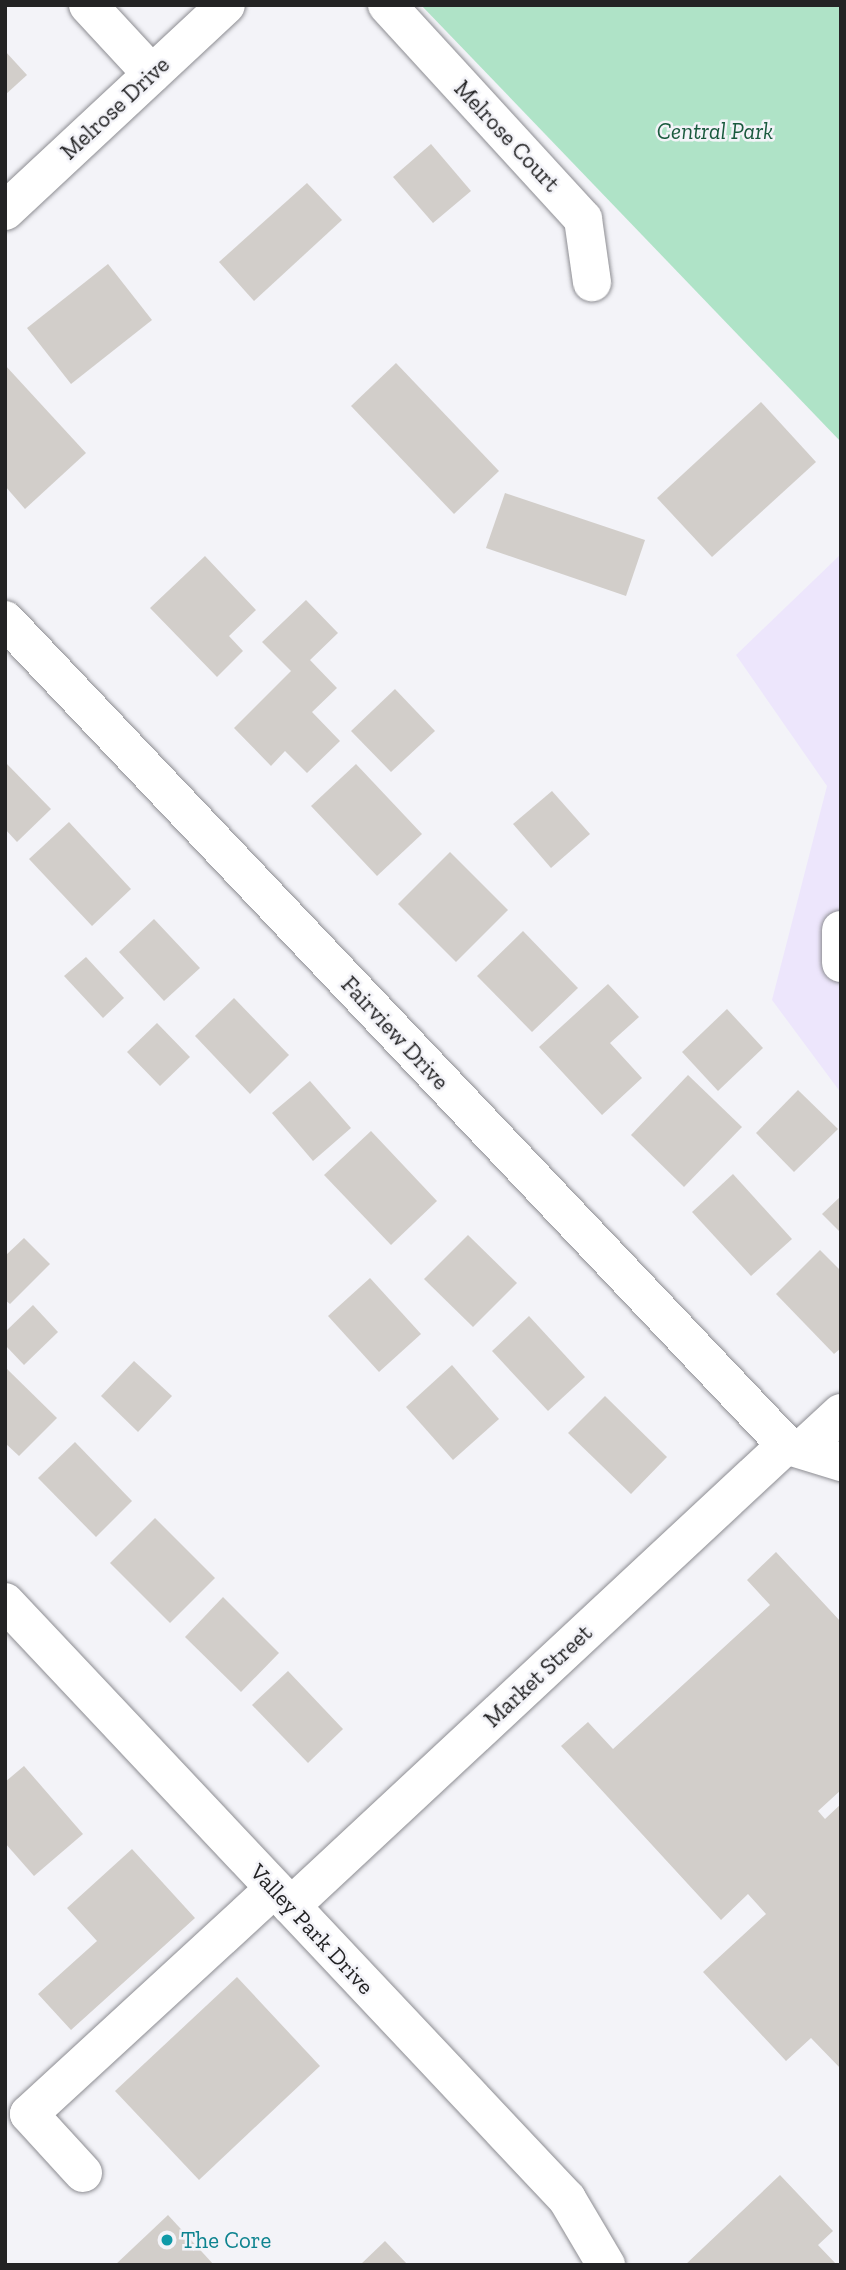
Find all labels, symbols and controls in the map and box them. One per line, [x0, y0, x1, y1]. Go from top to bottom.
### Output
street label: Melrose Drive [55, 51, 175, 165]
street label: Melrose Court [448, 75, 566, 197]
park label: Central Park [657, 117, 773, 145]
street label: Fairview Drive [335, 970, 455, 1096]
street label: Market Street [478, 1619, 598, 1733]
street label: Valley Park Drive [244, 1858, 380, 2000]
place label: The Core [181, 2226, 271, 2254]
marker: The Core [159, 2232, 175, 2248]

